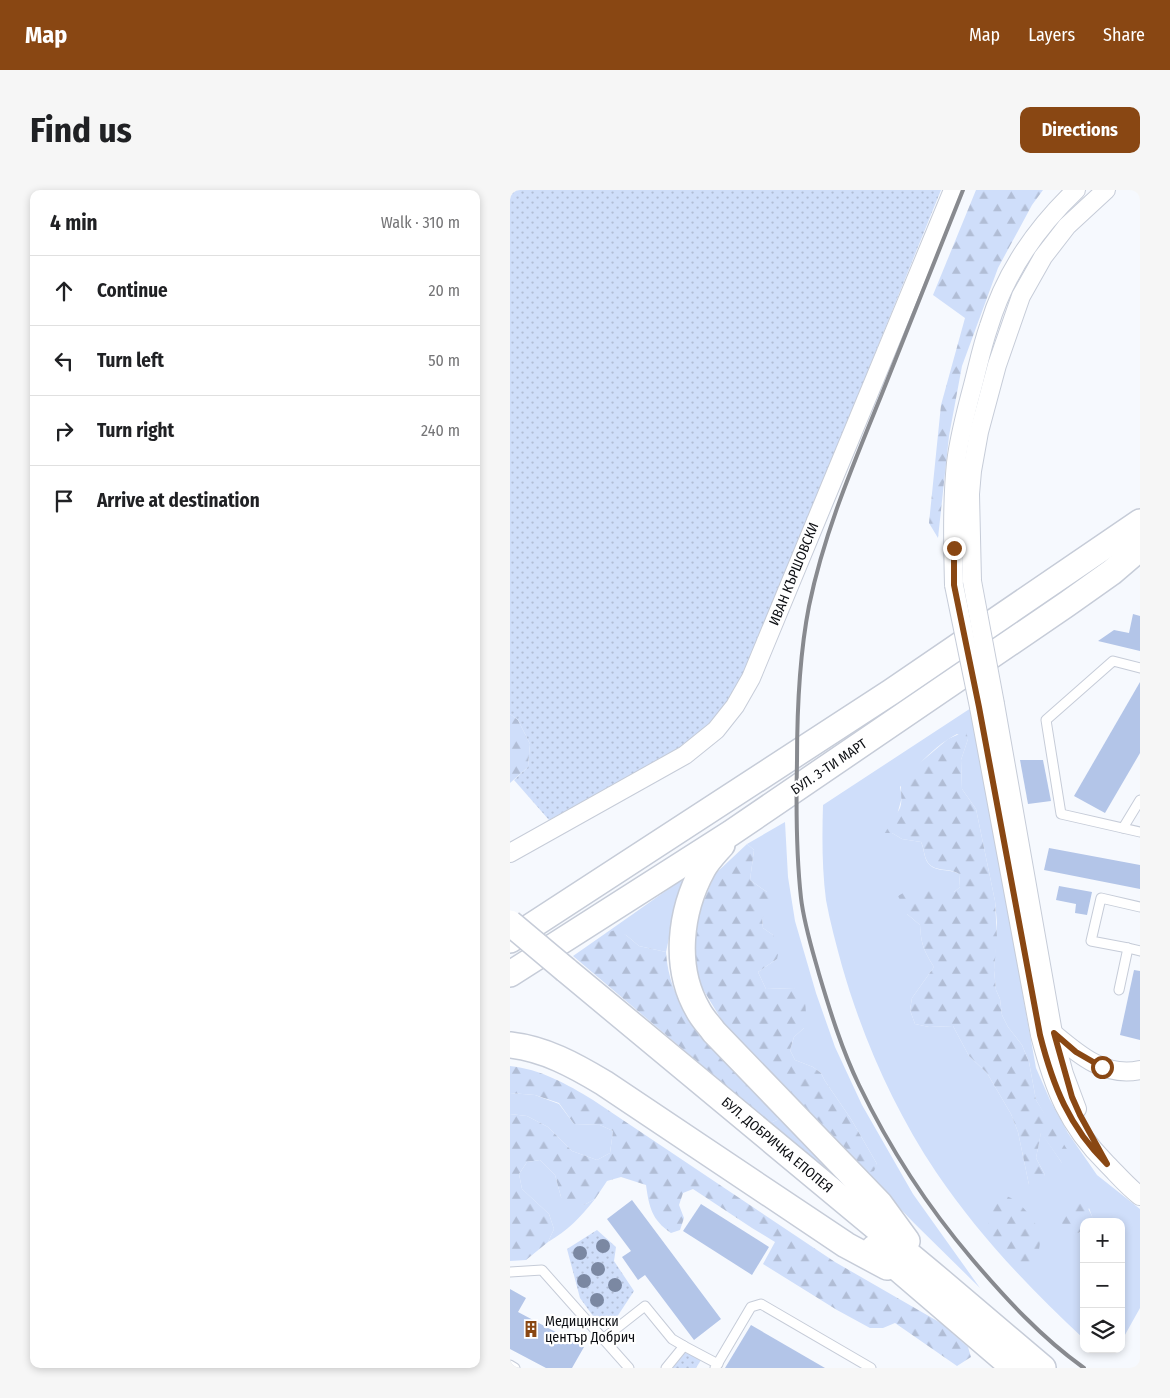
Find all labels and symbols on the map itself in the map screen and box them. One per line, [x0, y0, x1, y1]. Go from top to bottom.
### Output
street label: ИВАН КЪРШОВСКИ [766, 520, 822, 628]
route end [943, 537, 966, 560]
street label: БУЛ. 3-ТИ МАРТ [788, 735, 871, 799]
route start [1091, 1056, 1114, 1079]
street label: БУЛ. ДОБРИЧКА ЕПОПЕЯ [718, 1093, 836, 1197]
place label: Медицински център Добрич [545, 1313, 635, 1346]
building icon: Медицински център Добрич [521, 1319, 541, 1339]

